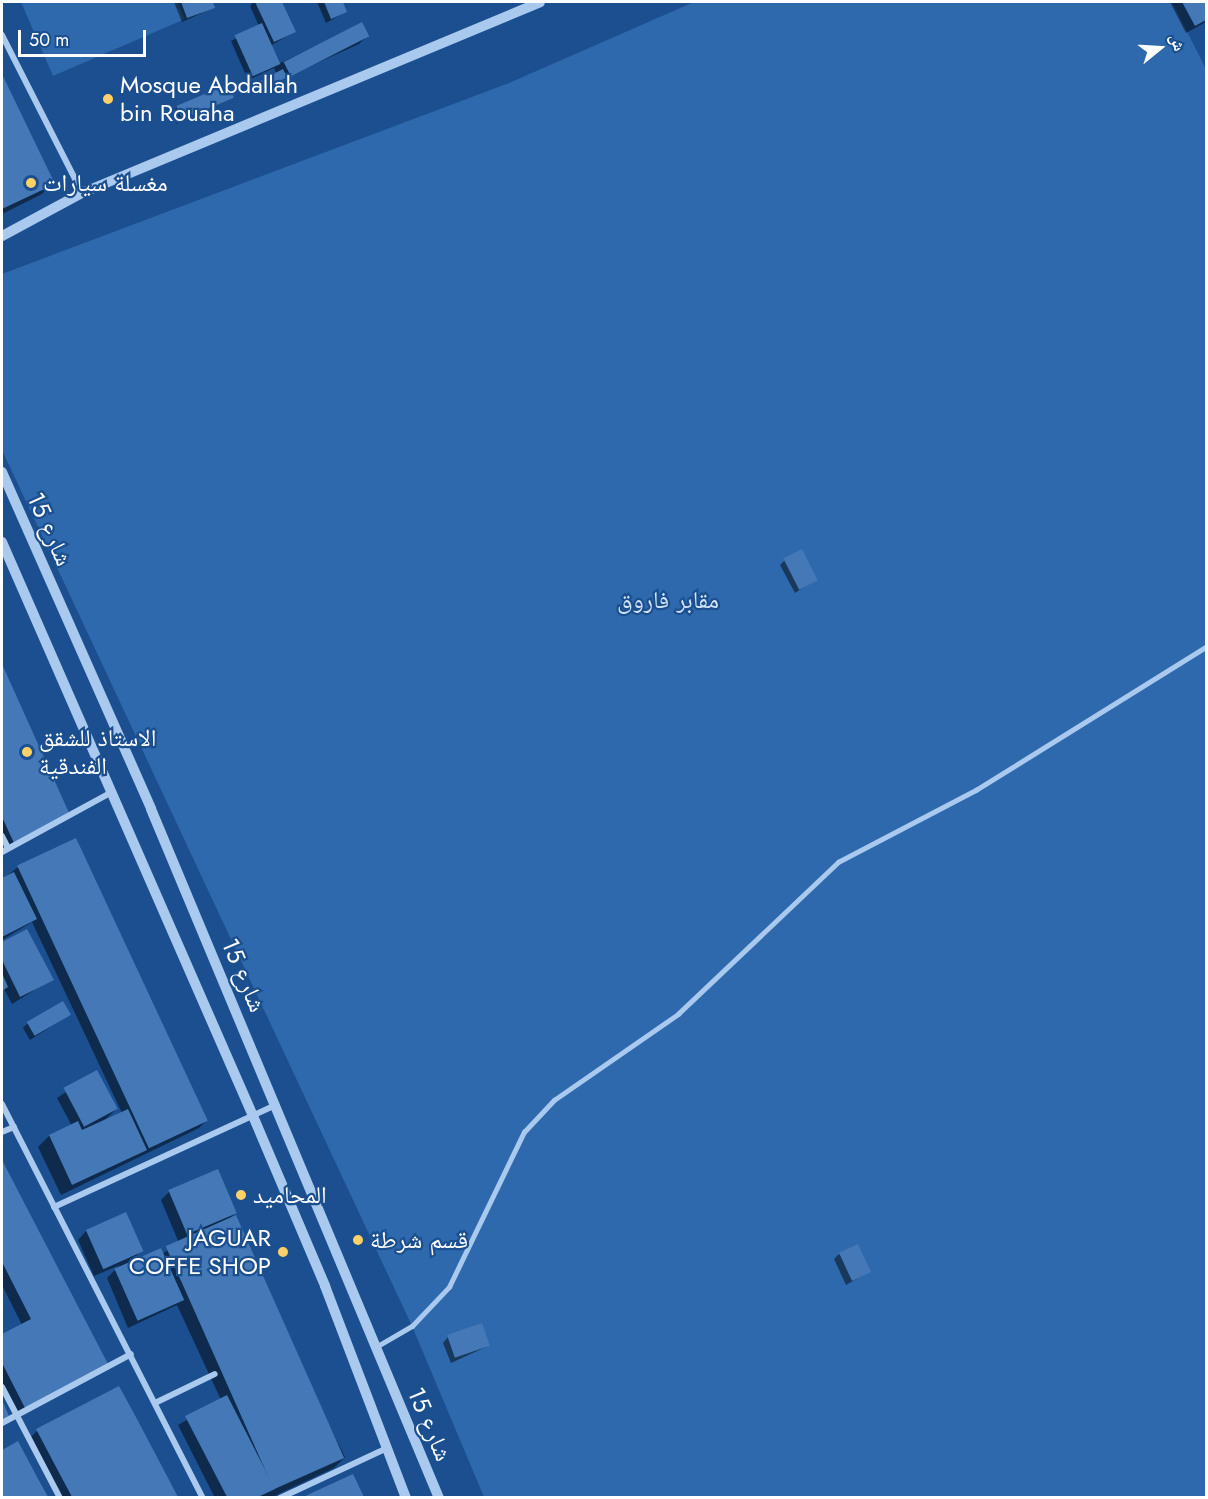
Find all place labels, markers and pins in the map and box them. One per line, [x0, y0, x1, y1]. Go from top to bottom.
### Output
place label: Mosque Abdallah bin Rouaha [120, 71, 298, 127]
marker: Mosque Abdallah bin Rouaha [101, 92, 115, 106]
place label: مغسلة سيارات [43, 169, 168, 197]
marker: مغسلة سيارات [24, 176, 38, 190]
place label: الاستاذ للشقق الفندقية [39, 724, 156, 780]
marker: الاستاذ للشقق الفندقية [20, 745, 34, 759]
place label: المحاميد [253, 1181, 327, 1209]
marker: المحاميد [234, 1188, 248, 1202]
place label: JAGUAR COFFE SHOP [129, 1224, 271, 1280]
place label: قسم شرطة [370, 1226, 468, 1254]
marker: قسم شرطة [351, 1233, 365, 1247]
marker: JAGUAR COFFE SHOP [276, 1245, 290, 1259]

